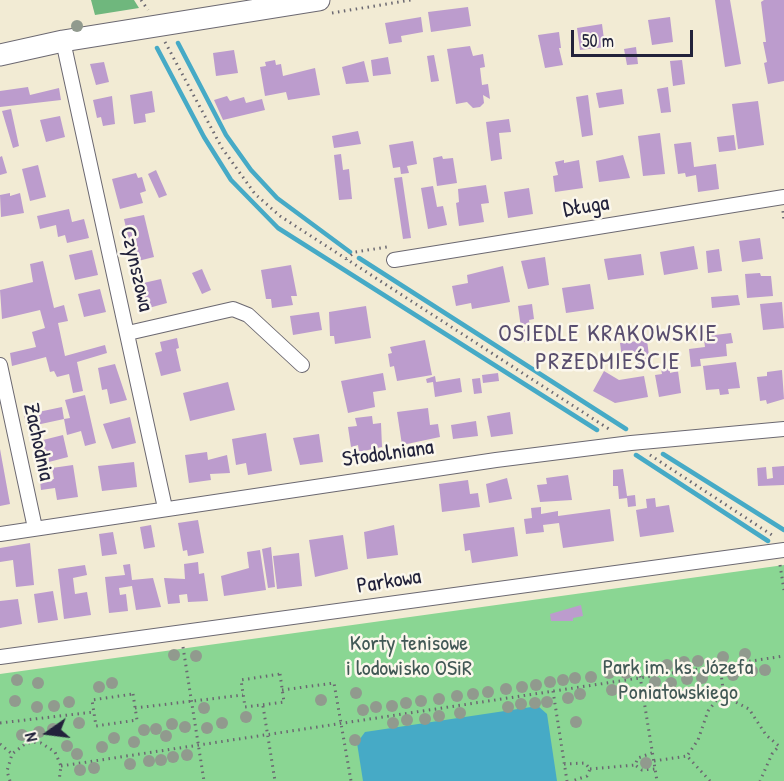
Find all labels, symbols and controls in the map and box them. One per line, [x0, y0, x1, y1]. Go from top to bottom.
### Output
scale bar [574, 18, 696, 56]
text: 50 m [582, 28, 614, 53]
street label: Długa [561, 190, 611, 224]
street label: Czynszowa [113, 224, 159, 314]
district label: OSIEDLE KRAKOWSKIE PRZEDMIEŚCIE [498, 321, 718, 377]
street label: Zachodnia [17, 401, 59, 483]
street label: Stodolniana [341, 435, 435, 473]
street label: Parkowa [355, 564, 423, 600]
park label: Korty tenisowe i lodowisko OSiR [346, 631, 472, 682]
park label: Park im. ks. Józefa Poniatowskiego [603, 655, 753, 706]
north arrow [18, 703, 78, 763]
text: N [19, 731, 42, 744]

